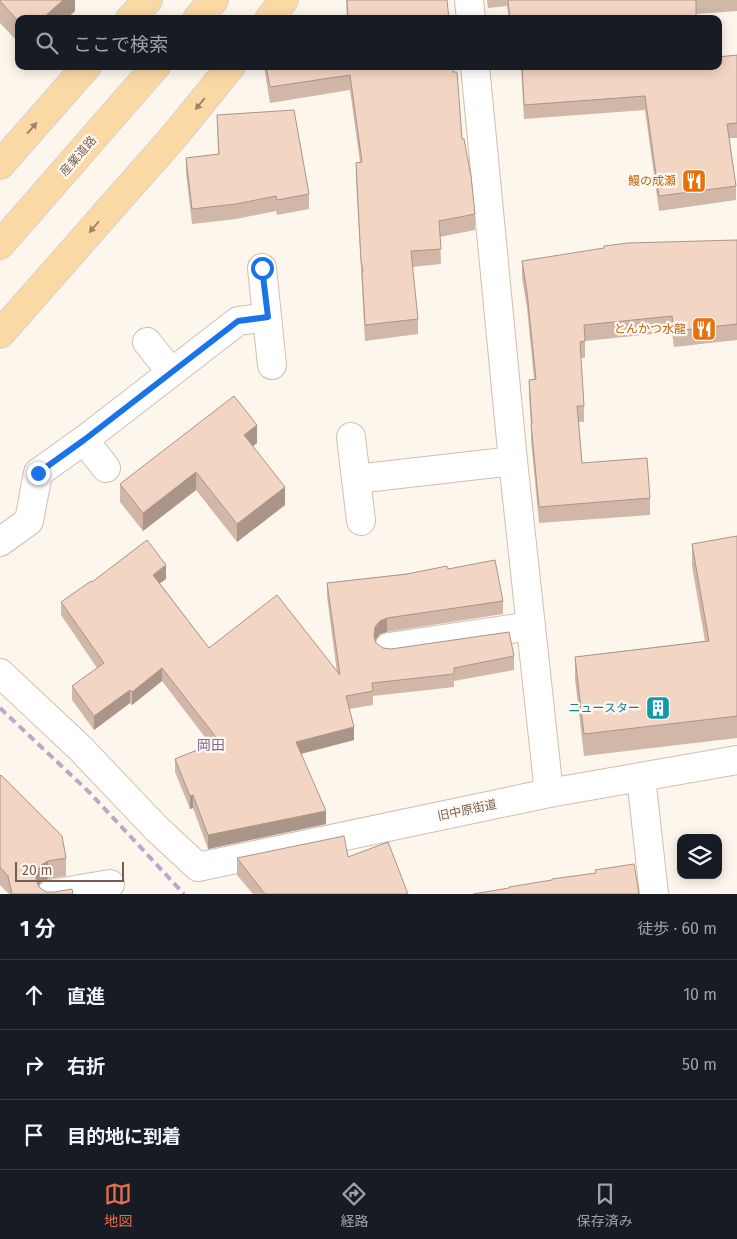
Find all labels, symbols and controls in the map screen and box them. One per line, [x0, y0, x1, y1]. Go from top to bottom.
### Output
search box [15, 15, 722, 70]
icon: search [33, 29, 61, 57]
text: ここで検索 [73, 33, 168, 56]
one-way arrow [194, 97, 205, 110]
one-way arrow [26, 123, 38, 135]
street label: 産業道路 [57, 133, 99, 179]
restaurant icon: 鰻の成瀬 [681, 168, 707, 194]
place label: 鰻の成瀬 [628, 174, 676, 188]
one-way arrow [88, 221, 100, 233]
route start [251, 257, 274, 280]
restaurant icon: とんかつ水龍 [691, 316, 717, 342]
place label: とんかつ水龍 [614, 322, 686, 336]
route end [27, 462, 50, 485]
building icon: ニュースター [645, 695, 671, 721]
place label: ニュースター [569, 701, 640, 715]
district label: 岡田 [197, 737, 225, 754]
street label: 旧中原街道 [436, 797, 498, 823]
map controls [677, 834, 722, 879]
button: layers [677, 834, 722, 879]
scale bar [15, 859, 124, 882]
text: 20 m [22, 862, 52, 879]
text: 1 分 [20, 916, 56, 942]
text: 徒歩 · 60 m [637, 919, 717, 938]
icon: ahead [20, 981, 48, 1009]
text: 直進 [67, 985, 105, 1008]
text: 10 m [683, 985, 717, 1004]
icon: right [20, 1051, 48, 1079]
text: 右折 [67, 1055, 105, 1078]
text: 50 m [682, 1055, 717, 1074]
icon: arrive [20, 1121, 48, 1149]
text: 目的地に到着 [67, 1125, 181, 1148]
tab: 地図 [104, 1180, 132, 1230]
tab: 経路 [340, 1180, 368, 1230]
tab: 保存済み [577, 1180, 633, 1230]

